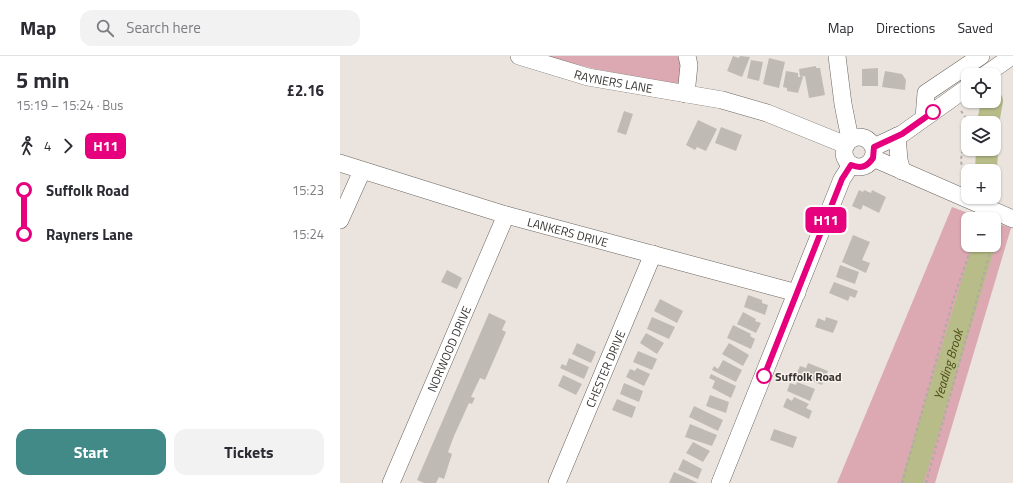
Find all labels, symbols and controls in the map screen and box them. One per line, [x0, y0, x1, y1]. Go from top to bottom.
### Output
search box [80, 10, 360, 46]
text: Map [20, 13, 56, 42]
text: Search here [126, 16, 201, 39]
icon: search [94, 17, 116, 39]
text: Map [828, 17, 854, 38]
text: Directions [876, 17, 935, 38]
text: Saved [957, 17, 993, 38]
text: 5 min [16, 63, 69, 97]
street label: RAYNERS LANE [572, 64, 655, 98]
map controls [961, 68, 1001, 252]
button: locate [961, 68, 1001, 108]
text: £2.16 [287, 79, 324, 102]
text: 15:19 – 15:24 · Bus [16, 95, 123, 115]
unlabelled marker [925, 104, 941, 120]
button: layers [961, 116, 1001, 156]
icon: walk [16, 135, 38, 157]
icon: forward [57, 135, 79, 157]
text: H11 [93, 135, 118, 156]
text: 4 [44, 136, 51, 156]
button: + [961, 164, 1001, 204]
text: Suffolk Road [46, 179, 129, 202]
text: 15:23 [292, 180, 324, 200]
line badge: H11 [803, 207, 849, 233]
text: H11 [813, 209, 839, 230]
street label: LANKERS DRIVE [525, 212, 611, 252]
button: − [961, 212, 1001, 252]
text: Rayners Lane [46, 223, 133, 246]
text: 15:24 [292, 224, 324, 244]
street label: NORWOOD DRIVE [422, 302, 476, 395]
water label: Yeading Brook [928, 324, 969, 402]
street label: CHESTER DRIVE [580, 327, 630, 410]
place label: Suffolk Road [775, 367, 842, 386]
marker: Suffolk Road [756, 368, 772, 384]
button: Start [16, 429, 166, 475]
button: Tickets [174, 429, 324, 475]

